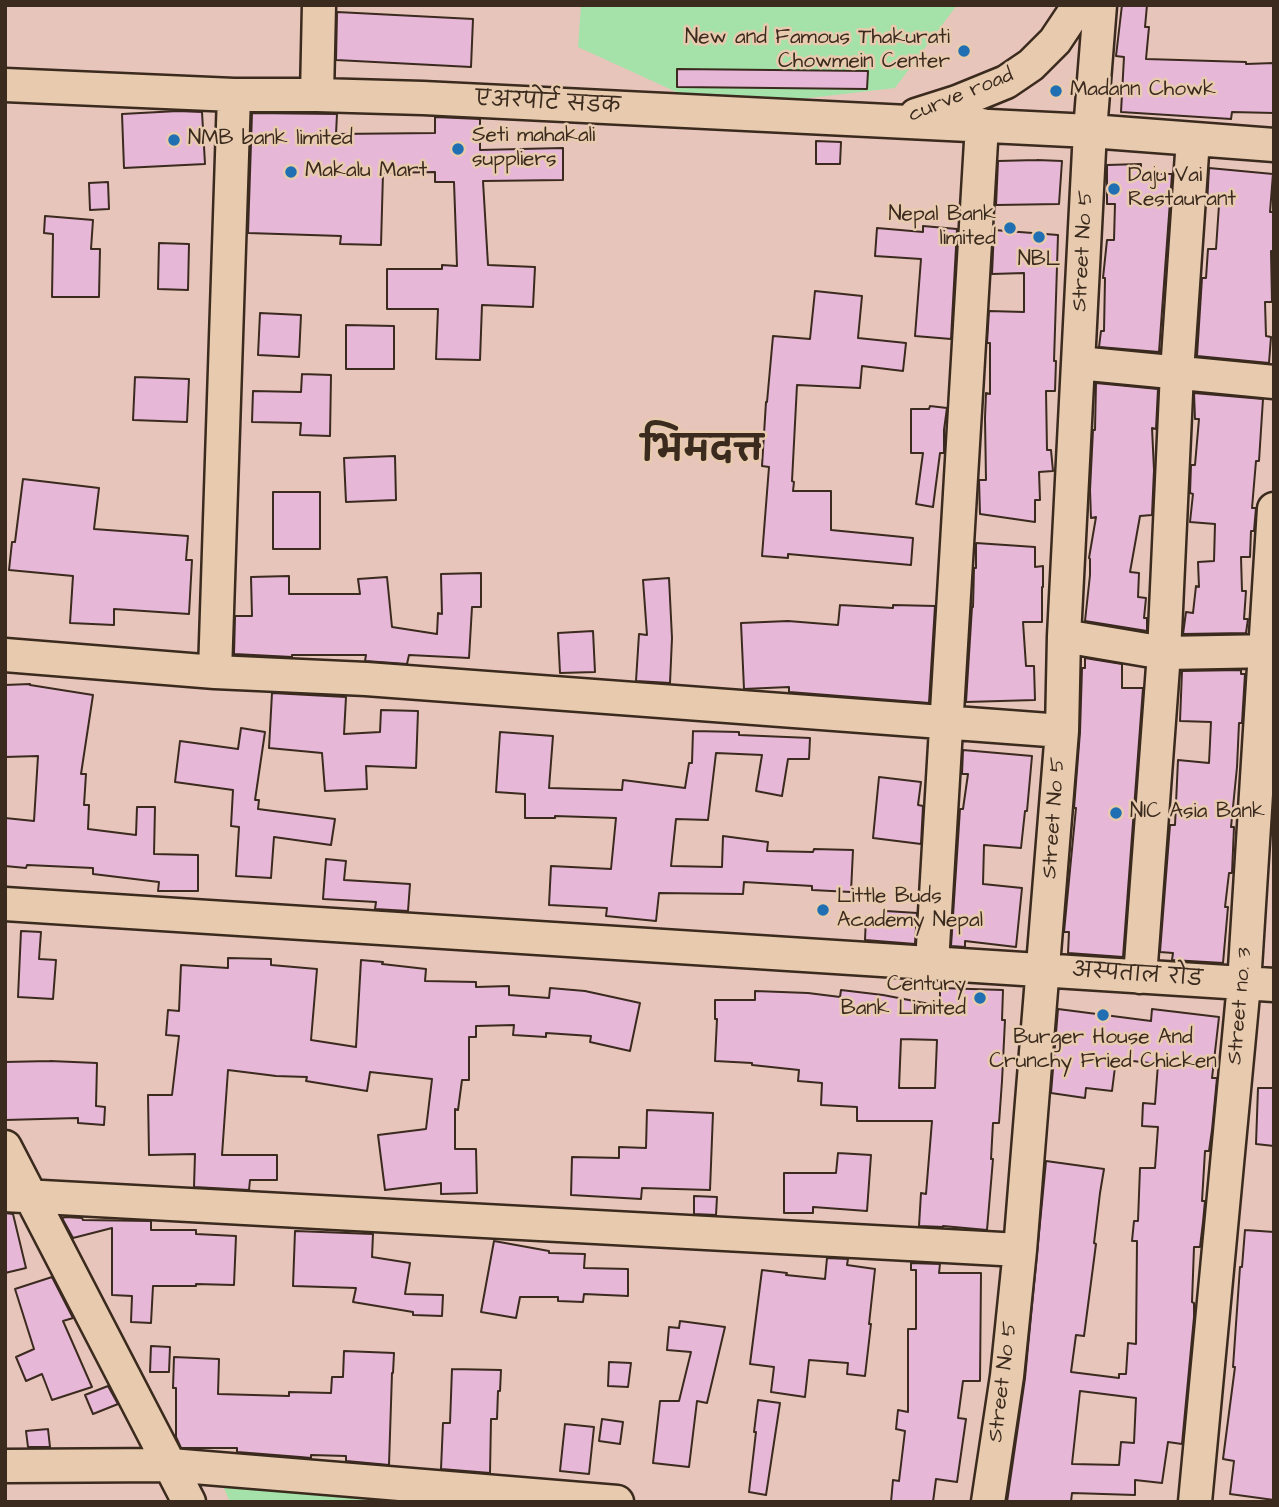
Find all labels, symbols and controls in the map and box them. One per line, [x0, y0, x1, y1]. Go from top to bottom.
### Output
place label: New and Famous Thakurati Chowmein Center [685, 26, 950, 76]
marker: New and Famous Thakurati Chowmein Center [956, 43, 972, 59]
street label: curve road [905, 64, 1017, 128]
place label: Madann Chowk [1070, 78, 1216, 104]
marker: Madann Chowk [1048, 83, 1064, 99]
street label: एअरपोर्ट सडक [475, 88, 621, 120]
place label: Seti mahakali suppliers [472, 124, 595, 174]
place label: NMB bank limited [188, 127, 353, 153]
marker: NMB bank limited [166, 132, 182, 148]
marker: Seti mahakali suppliers [450, 141, 466, 157]
place label: Makalu Mart [305, 159, 427, 185]
marker: Makalu Mart [283, 164, 299, 180]
place label: Daju Vai Restaurant [1128, 164, 1236, 214]
marker: Daju Vai Restaurant [1106, 181, 1122, 197]
street label: Street No 5 [1068, 190, 1100, 312]
place label: Nepal Bank limited [888, 203, 996, 253]
marker: Nepal Bank limited [1002, 220, 1018, 236]
marker: NBL [1031, 229, 1047, 245]
place label: NBL [1018, 248, 1060, 274]
district label: भिमदत्त [641, 432, 763, 474]
street label: Street No 5 [1038, 757, 1072, 879]
place label: NIC Asia Bank [1130, 800, 1265, 826]
marker: NIC Asia Bank [1108, 805, 1124, 821]
place label: Little Buds Academy Nepal [837, 885, 983, 935]
marker: Little Buds Academy Nepal [815, 902, 831, 918]
street label: Street no. 3 [1223, 946, 1259, 1066]
street label: अस्पताल रोड [1071, 959, 1203, 993]
place label: Century Bank Limited [841, 973, 966, 1023]
marker: Century Bank Limited [972, 990, 988, 1006]
marker: Burger House And Crunchy Fried Chicken [1095, 1007, 1111, 1023]
place label: Burger House And Crunchy Fried Chicken [989, 1026, 1217, 1076]
street label: Street No 5 [984, 1320, 1024, 1444]

